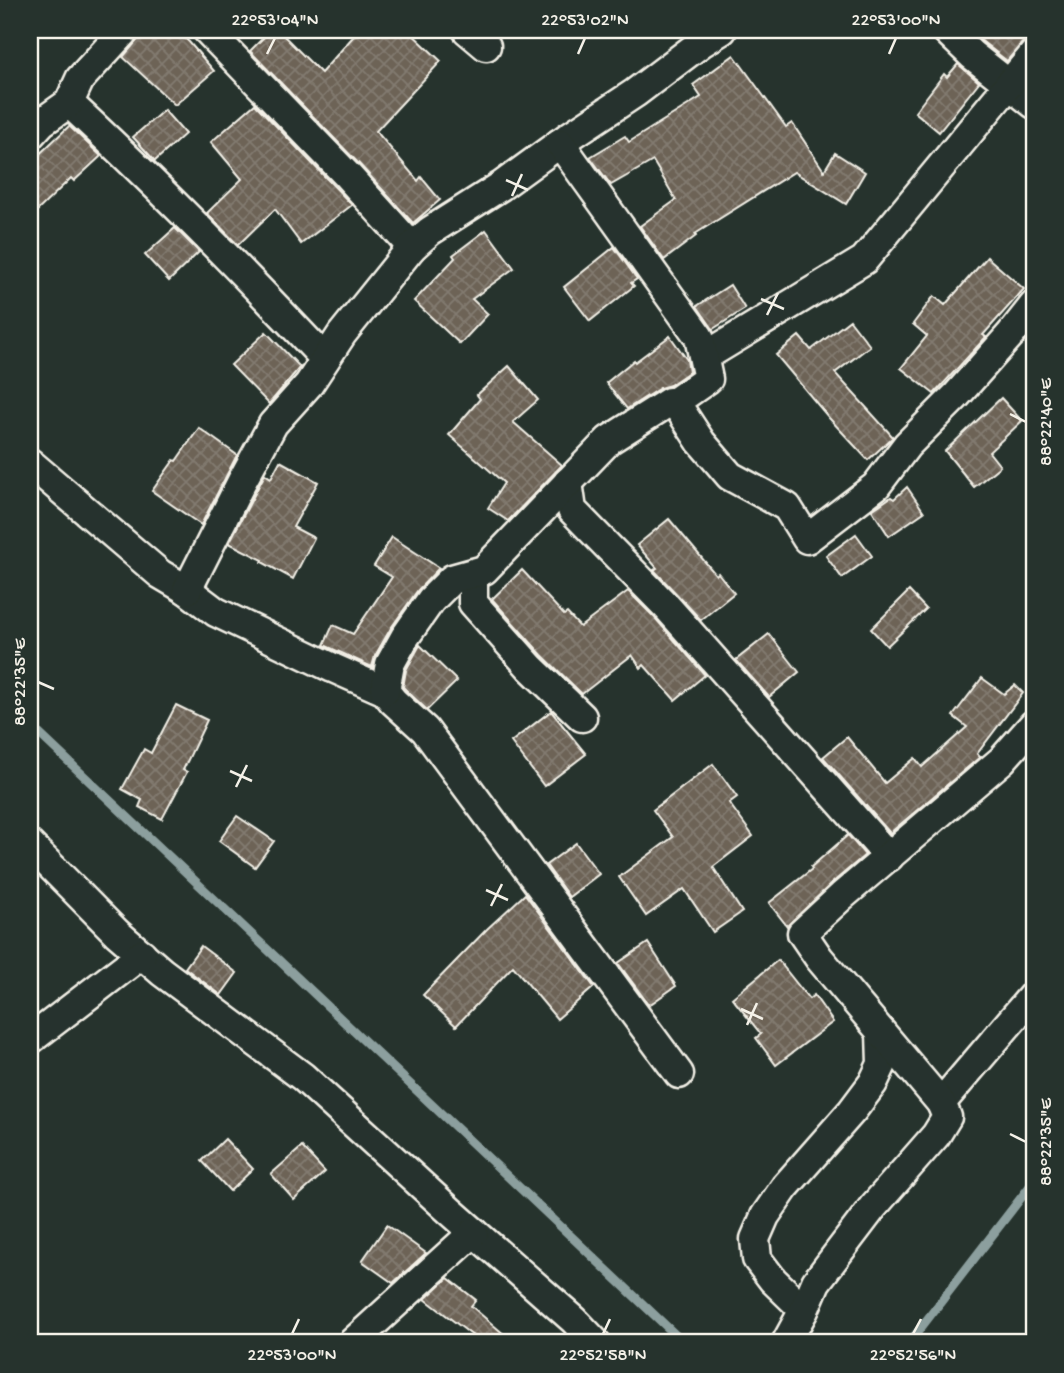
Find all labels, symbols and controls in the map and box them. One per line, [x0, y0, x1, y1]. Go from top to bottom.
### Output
text: 22°53'04"N [231, 11, 319, 32]
text: 22°53'02"N [541, 11, 629, 32]
text: 22°53'00"N [852, 11, 940, 32]
text: 88°22'40"E [1037, 377, 1058, 466]
text: 88°22'35"E [11, 637, 32, 726]
text: 88°22'35"E [1037, 1097, 1058, 1186]
text: 22°53'00"N [248, 1346, 336, 1367]
text: 22°52'58"N [559, 1346, 647, 1367]
text: 22°52'56"N [870, 1346, 956, 1367]

